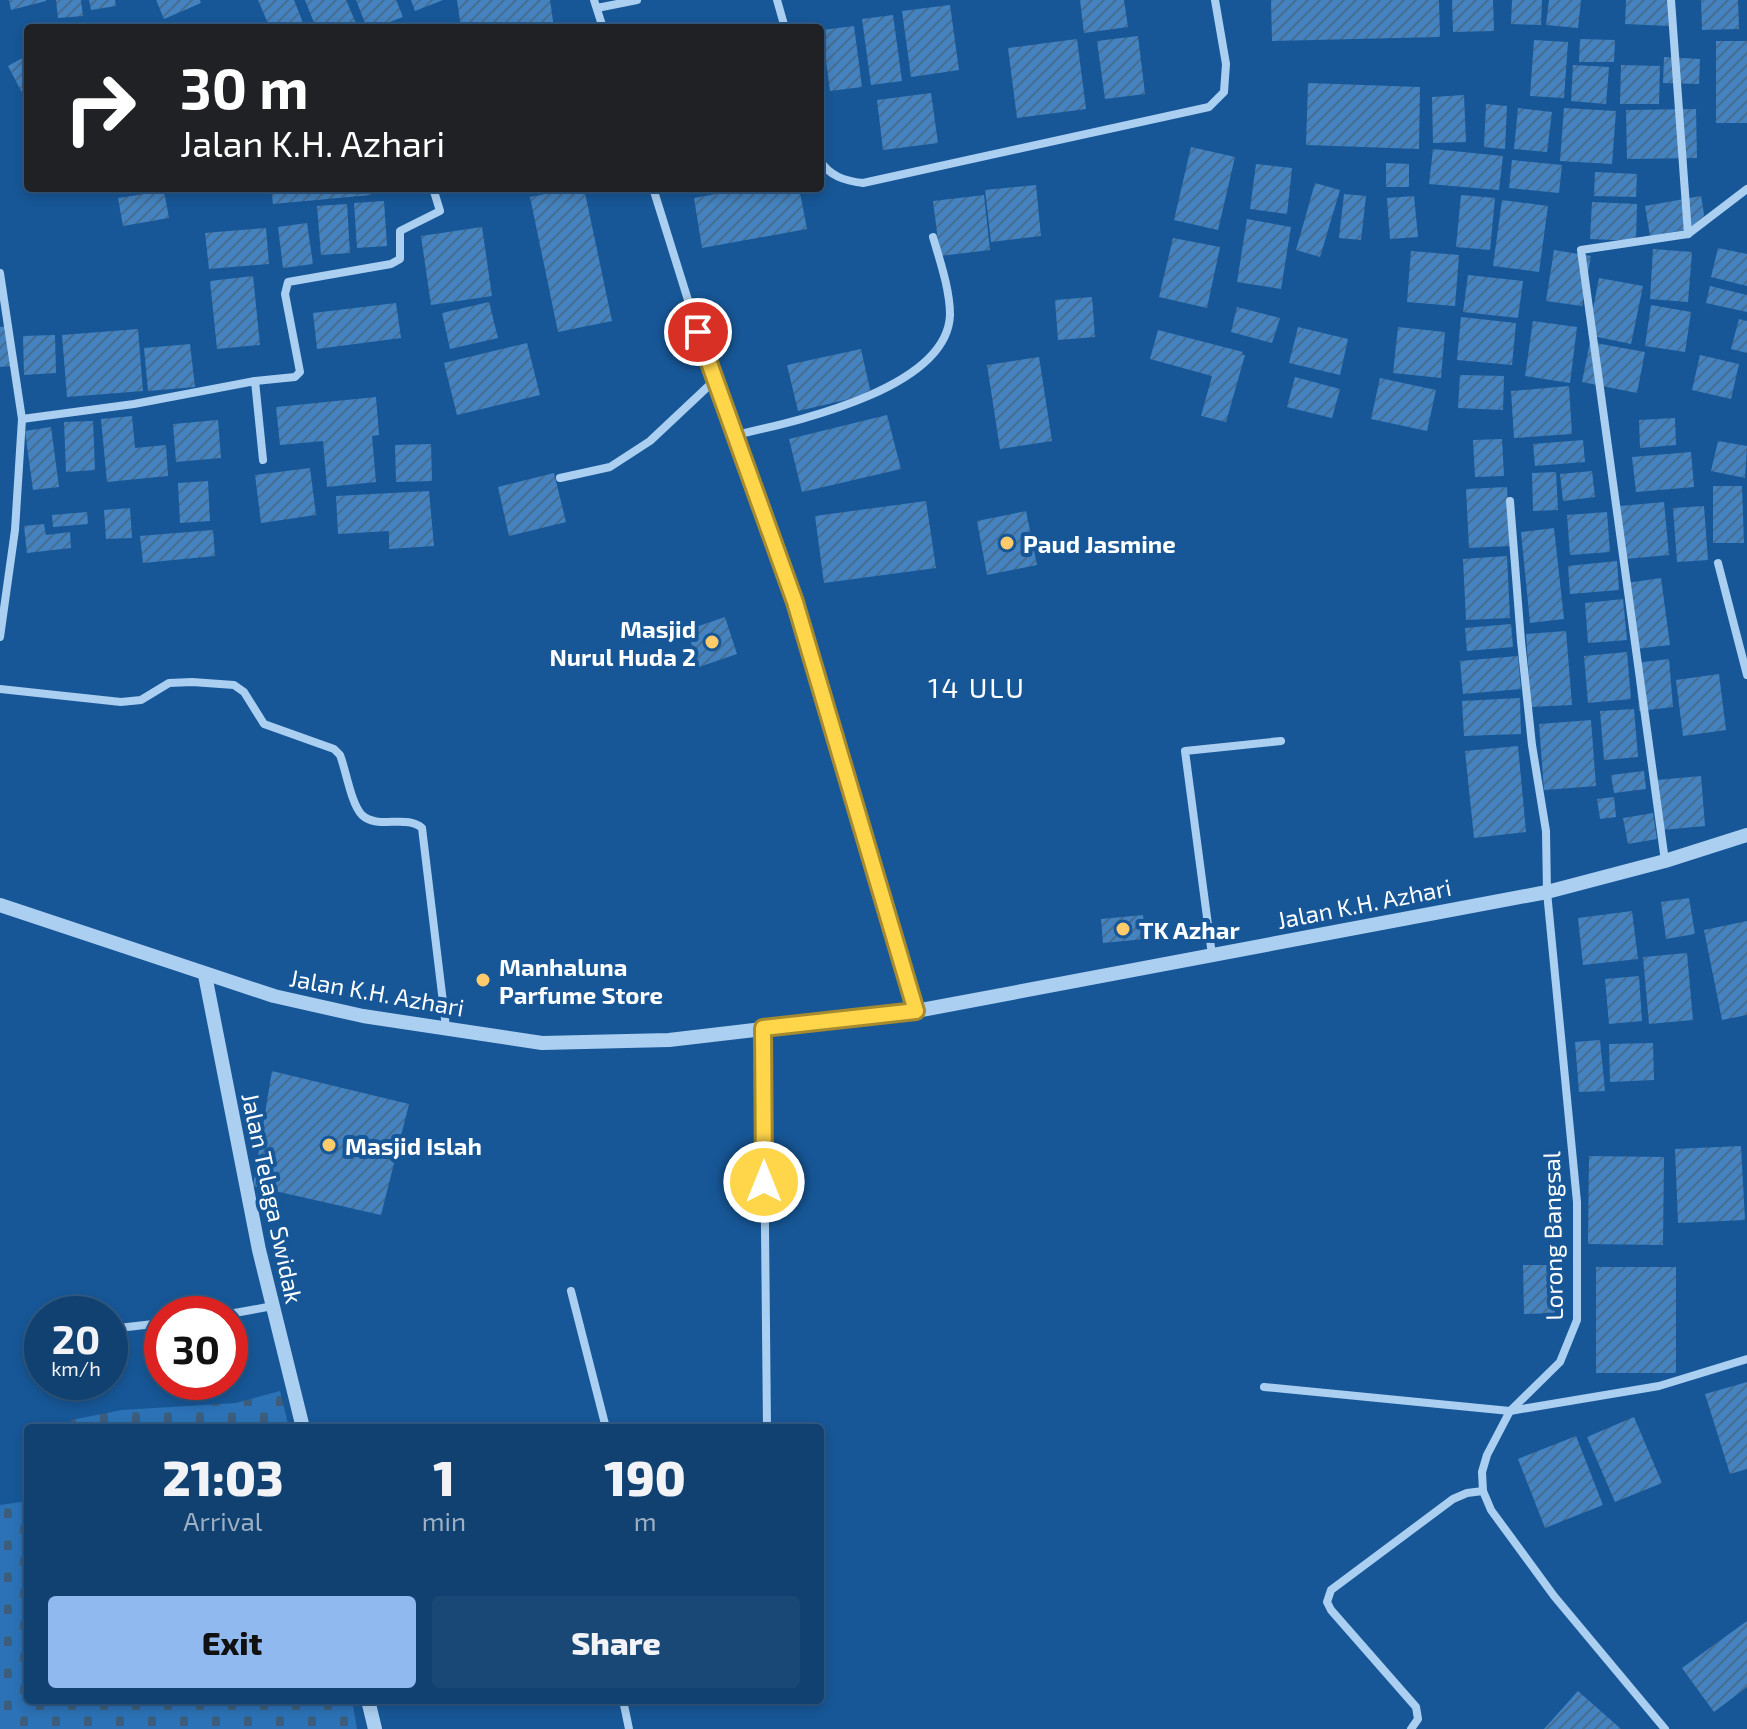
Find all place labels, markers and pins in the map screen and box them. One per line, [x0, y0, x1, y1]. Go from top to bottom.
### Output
pin [664, 298, 732, 366]
place label: Paud Jasmine [1023, 529, 1176, 558]
marker: Paud Jasmine [998, 534, 1016, 552]
place label: Masjid Nurul Huda 2 [549, 614, 696, 671]
marker: Masjid Nurul Huda 2 [703, 633, 721, 651]
place label: TK Azhar [1139, 915, 1240, 944]
marker: TK Azhar [1114, 920, 1132, 938]
place label: Manhaluna Parfume Store [499, 952, 663, 1009]
marker: Manhaluna Parfume Store [474, 971, 492, 989]
place label: Masjid Islah [345, 1131, 482, 1160]
marker: Masjid Islah [320, 1136, 338, 1154]

